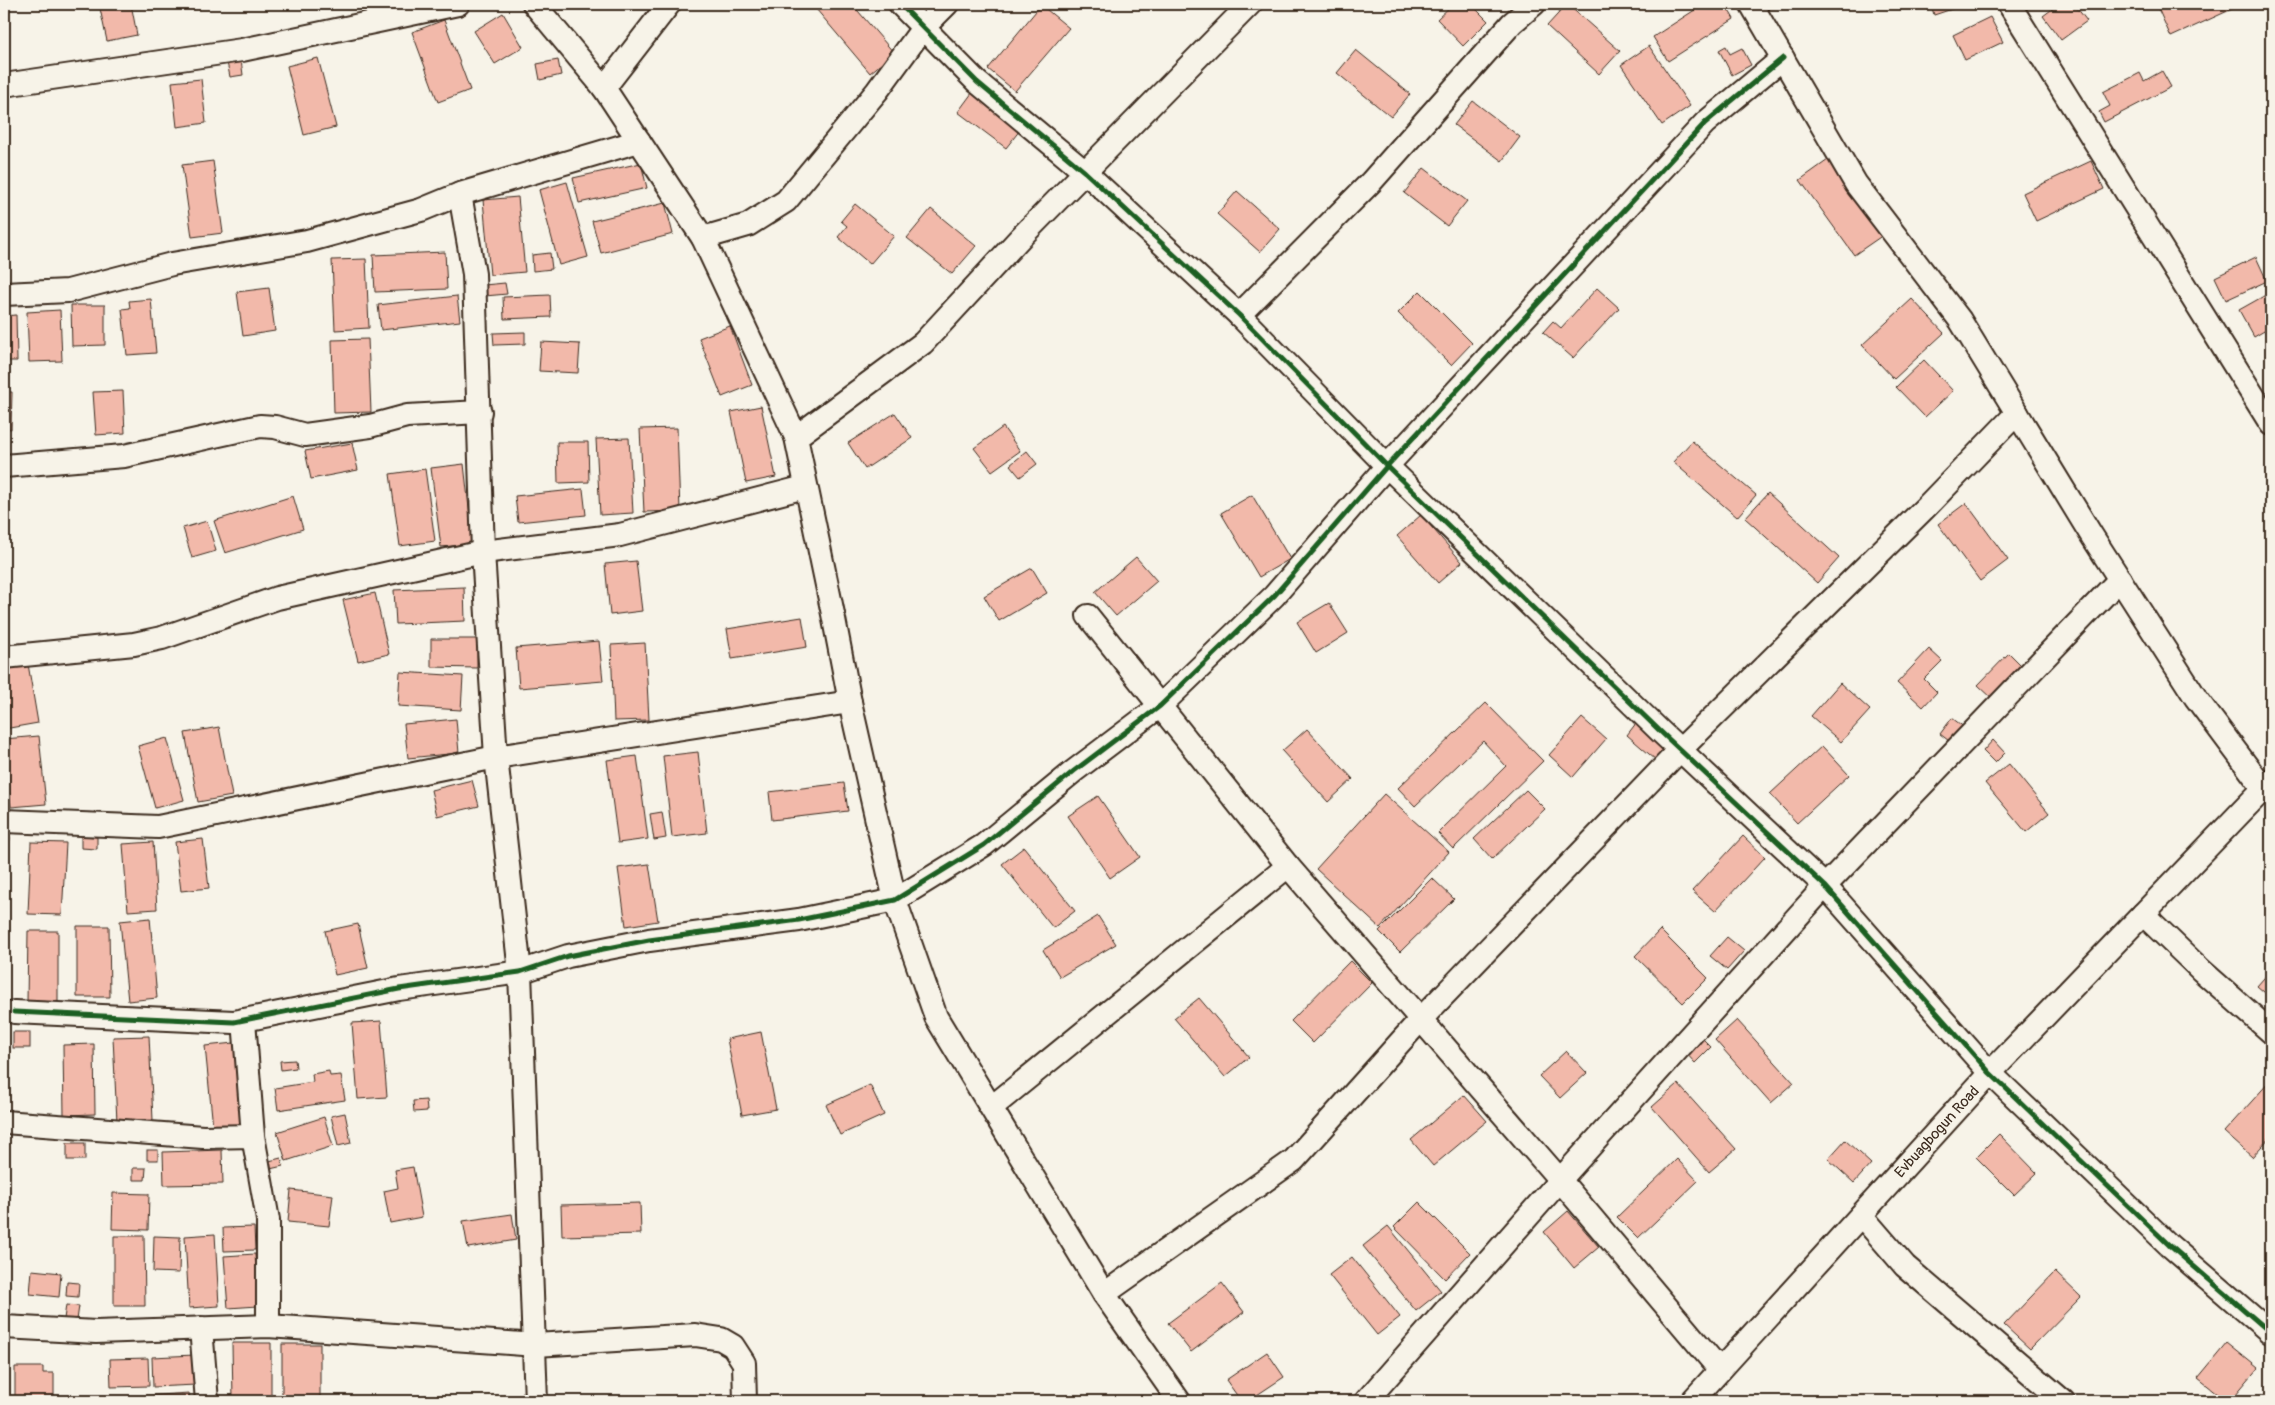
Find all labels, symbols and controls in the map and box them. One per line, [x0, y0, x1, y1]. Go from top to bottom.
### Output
street label: Evbuagbogun Road [1891, 1082, 1984, 1182]

